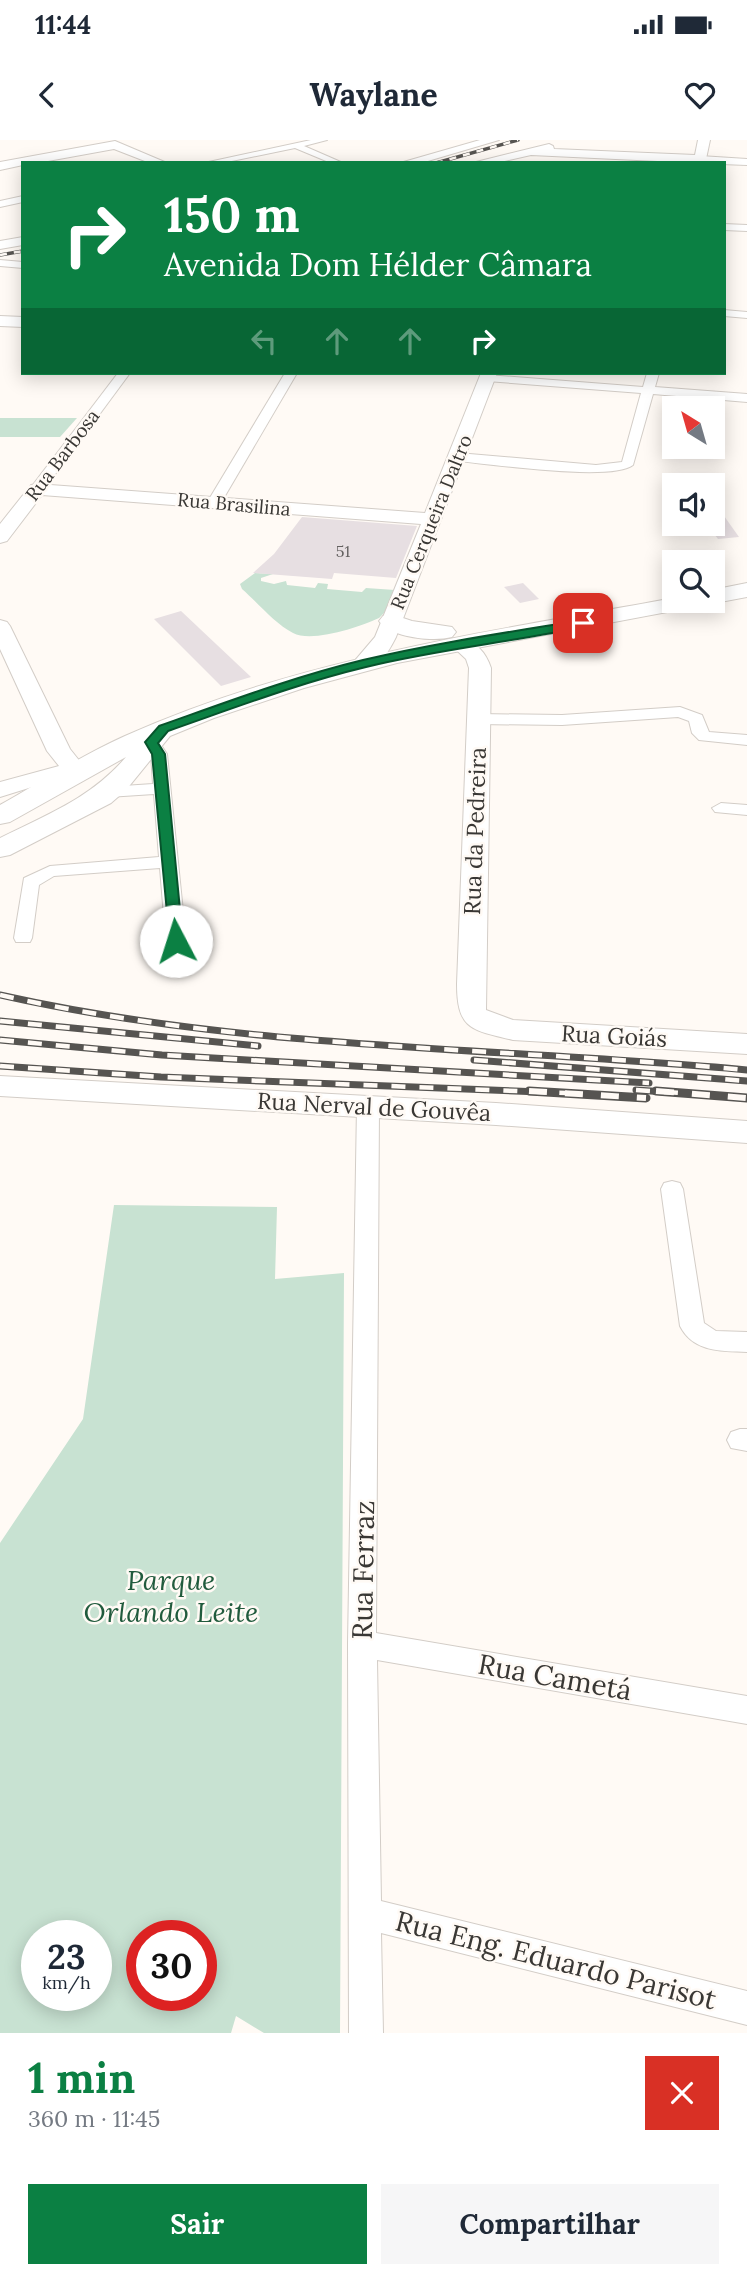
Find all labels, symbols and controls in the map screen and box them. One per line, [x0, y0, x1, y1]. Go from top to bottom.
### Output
text: 11:44 [35, 8, 91, 41]
text: Waylane [309, 74, 438, 115]
icon: back [28, 76, 66, 114]
icon: heart [681, 76, 719, 114]
text: 150 m [164, 183, 300, 245]
icon: right [49, 189, 140, 280]
text: Avenida Dom Hélder Câmara [164, 244, 592, 285]
icon: left [245, 322, 283, 360]
icon: ahead [318, 322, 356, 360]
icon: ahead [391, 322, 429, 360]
icon: right [464, 322, 502, 360]
north arrow [662, 396, 724, 458]
map controls [662, 396, 725, 613]
street label: Rua Barbosa [20, 404, 104, 506]
street label: Rua Cerqueira Daltro [385, 431, 477, 613]
button: sound [662, 473, 725, 536]
street label: Rua Brasilina [176, 487, 292, 521]
house number: 51 [336, 541, 350, 561]
button: search [662, 550, 725, 613]
pin [553, 593, 613, 653]
icon: arrive [564, 604, 602, 642]
street label: Rua da Pedreira [457, 746, 492, 915]
position arrow [139, 904, 213, 978]
street label: Rua Goiás [560, 1018, 668, 1053]
street label: Rua Nerval de Gouvêa [256, 1086, 492, 1127]
street label: Rua Ferraz [344, 1500, 382, 1640]
park label: Parque Orlando Leite [84, 1562, 258, 1630]
street label: Rua Cametá [475, 1646, 635, 1708]
street label: Rua Eng. Eduardo Parisot [392, 1903, 720, 2017]
speed limit sign: 30 [126, 1920, 217, 2011]
text: 23 [47, 1934, 86, 1979]
text: km/h [42, 1971, 91, 1994]
text: 1 min [28, 2051, 135, 2105]
button: close [645, 2056, 719, 2130]
text: 360 m · 11:45 [28, 2104, 160, 2133]
button: Sair [28, 2184, 367, 2264]
button: Compartilhar [381, 2184, 719, 2264]

